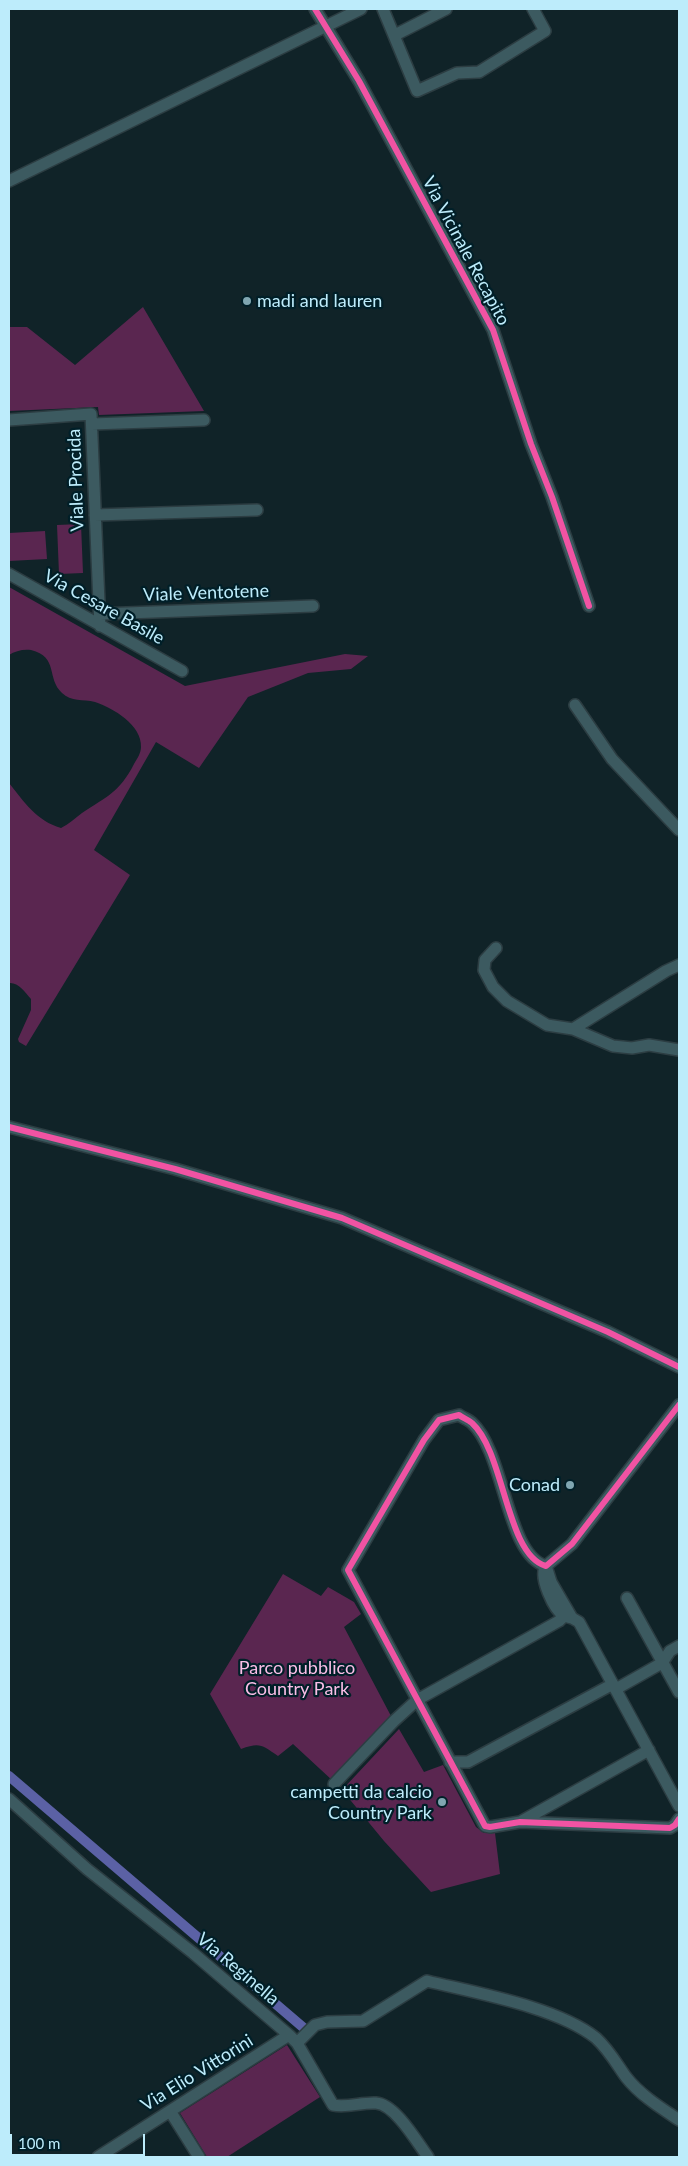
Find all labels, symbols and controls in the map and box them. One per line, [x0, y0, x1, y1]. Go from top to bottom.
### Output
street label: Via Vicinale Recapito [418, 173, 514, 329]
place label: madi and lauren [257, 290, 382, 312]
marker: madi and lauren [241, 295, 253, 307]
street label: Viale Procida [63, 428, 89, 532]
street label: Via Cesare Basile [40, 565, 168, 649]
street label: Viale Ventotene [143, 580, 269, 606]
place label: Conad [509, 1474, 560, 1496]
marker: Conad [564, 1479, 576, 1491]
park label: Parco pubblico Country Park [239, 1657, 355, 1700]
place label: campetti da calcio Country Park [290, 1781, 432, 1824]
marker: campetti da calcio Country Park [436, 1796, 448, 1808]
street label: Via Reginella [192, 1928, 284, 2010]
street label: Via Elio Vittorini [137, 2030, 257, 2116]
scale bar [12, 2124, 148, 2156]
text: 100 m [18, 2134, 60, 2152]

